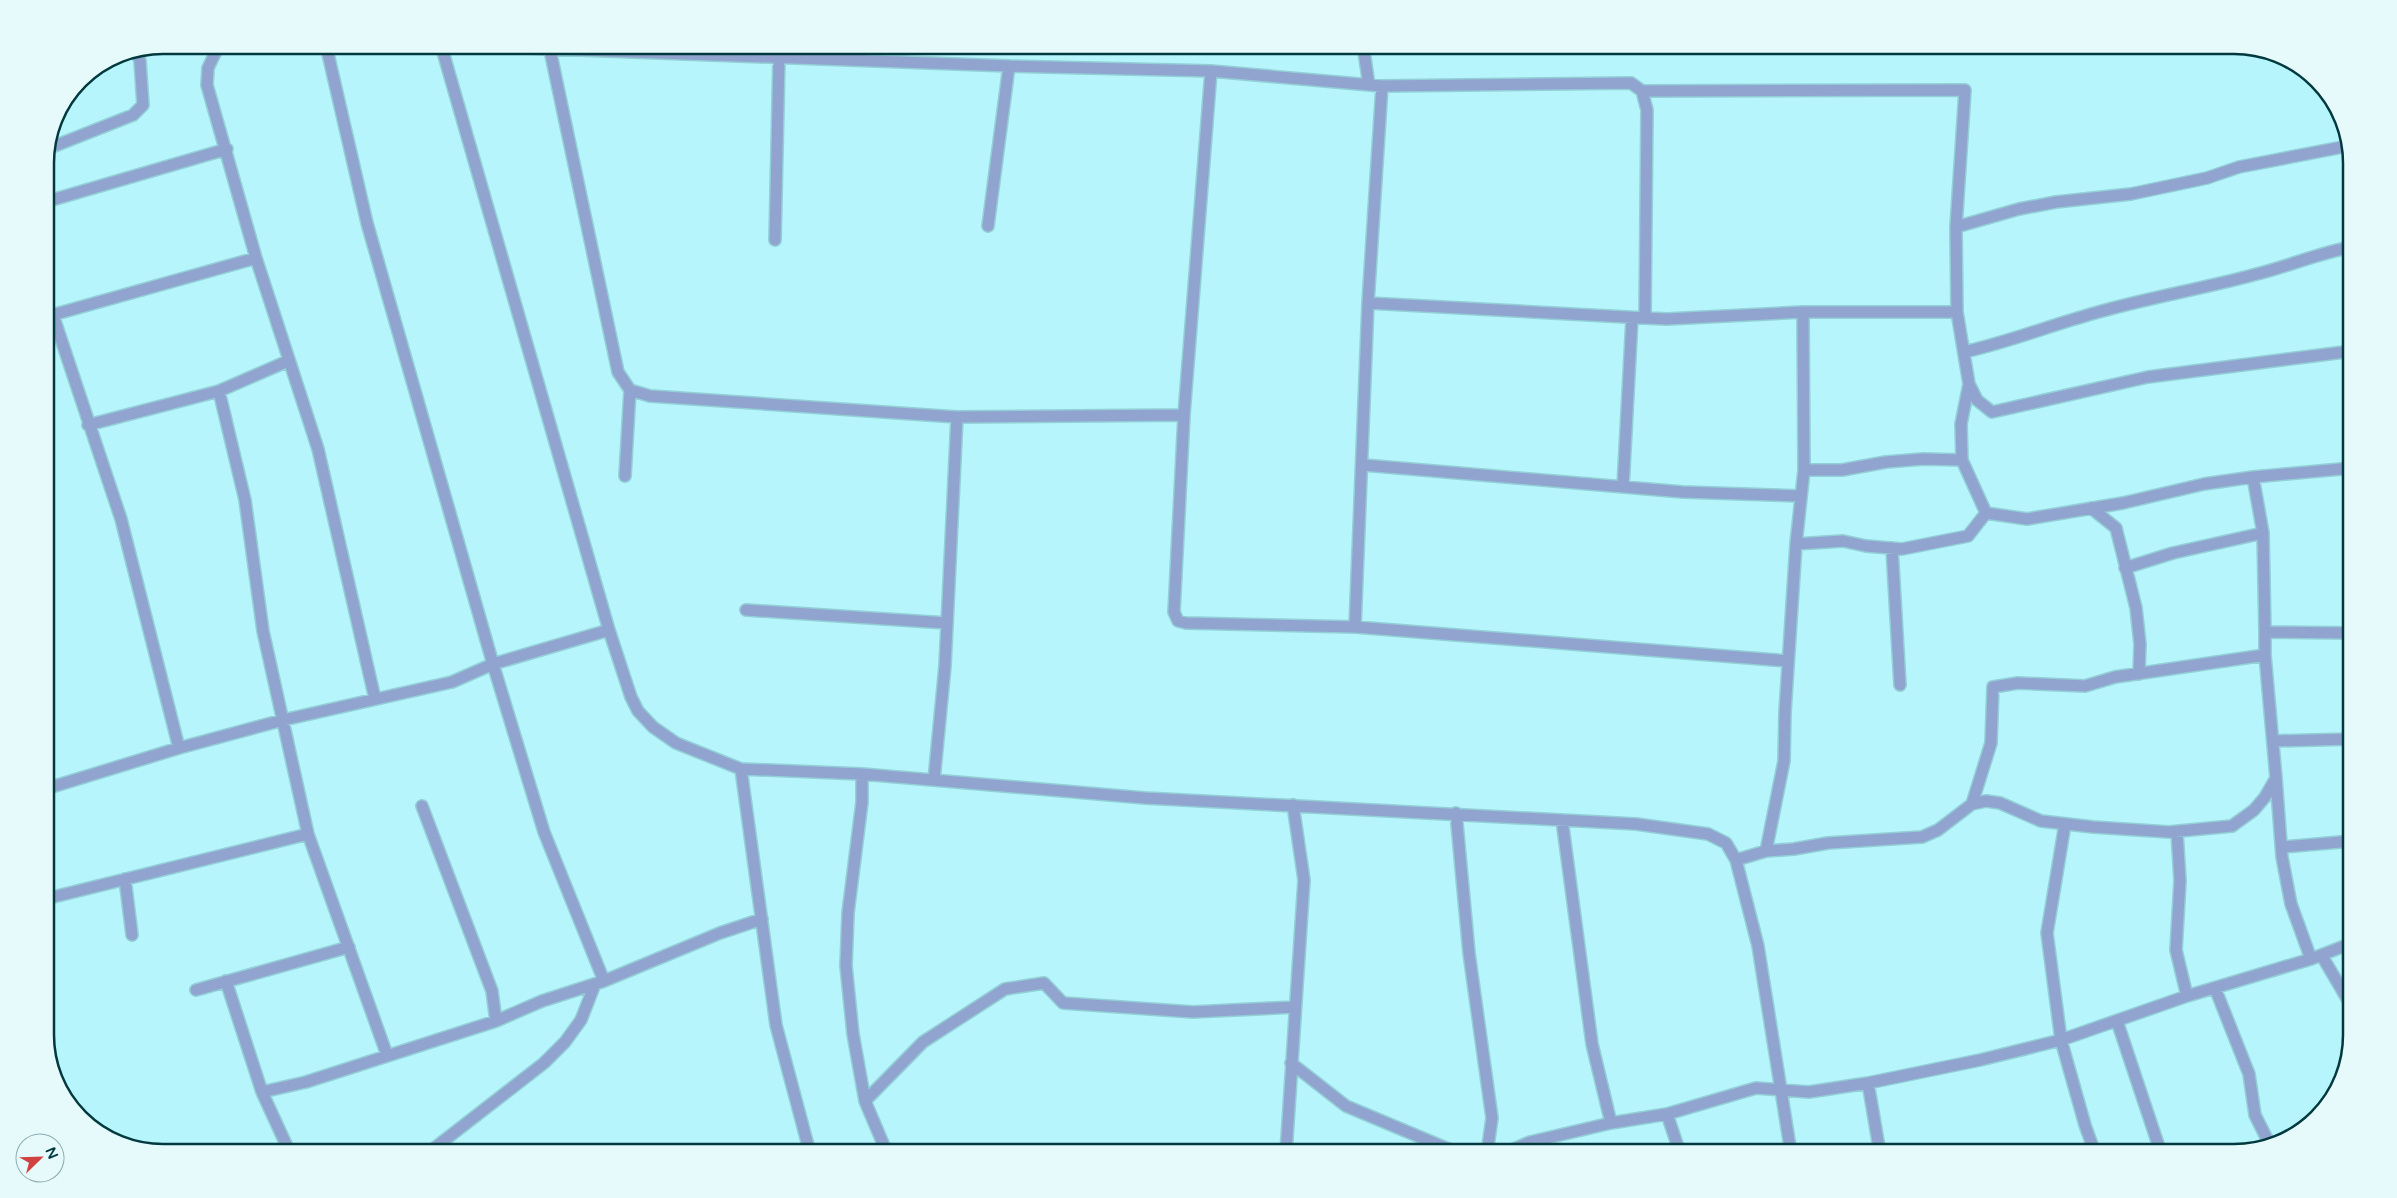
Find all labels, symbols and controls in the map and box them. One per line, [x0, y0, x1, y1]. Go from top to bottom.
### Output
north arrow [15, 1133, 65, 1183]
text: N [41, 1145, 62, 1162]

